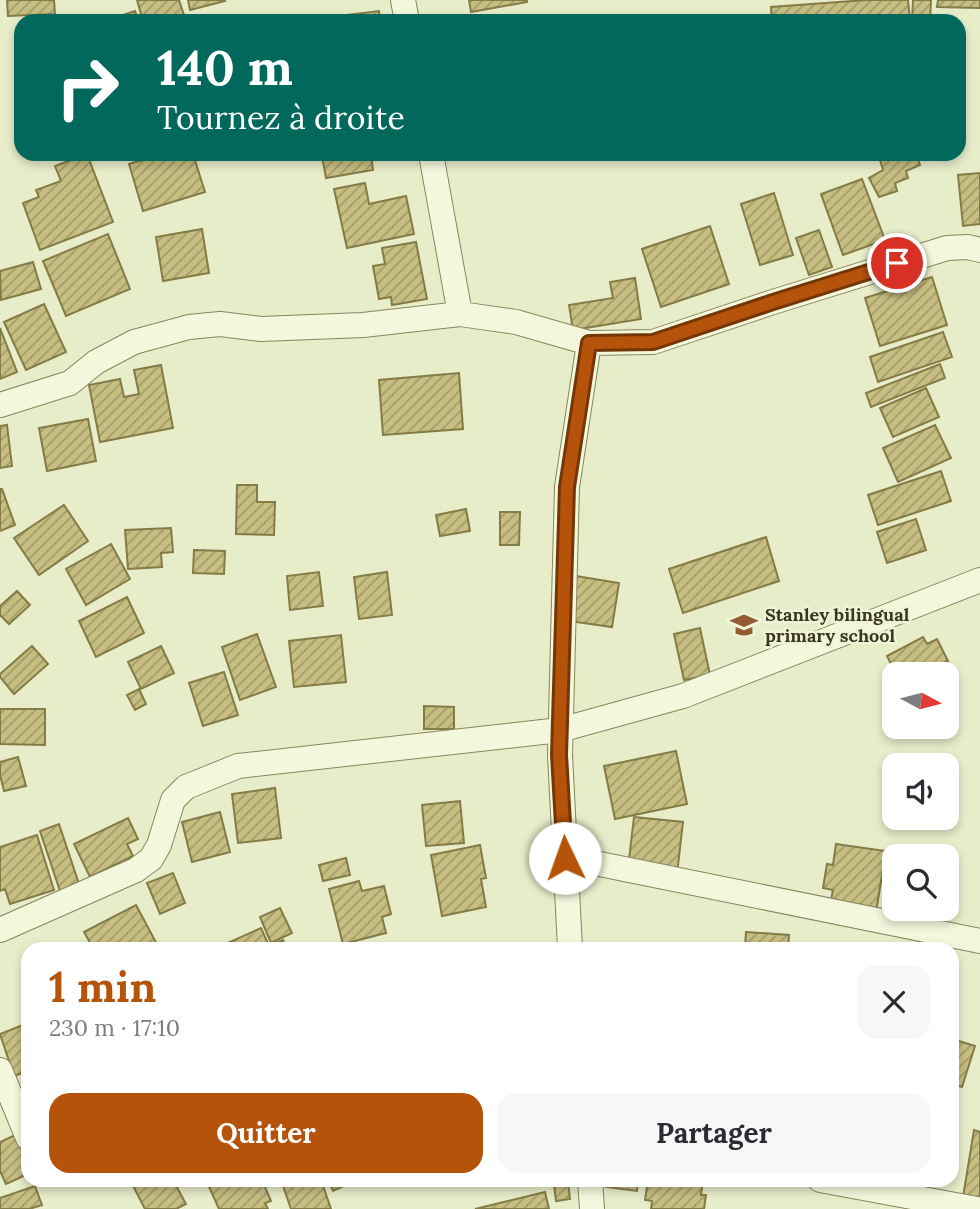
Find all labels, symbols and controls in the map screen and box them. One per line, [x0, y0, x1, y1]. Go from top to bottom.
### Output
text: 140 m [157, 36, 293, 98]
icon: right [42, 42, 133, 133]
text: Tournez à droite [157, 97, 405, 138]
pin [867, 233, 927, 293]
icon: arrive [878, 244, 916, 282]
place label: Stanley bilingual primary school [765, 603, 910, 647]
school or university icon: Stanley bilingual primary school [729, 610, 759, 640]
north arrow [882, 662, 959, 738]
map controls [882, 662, 959, 921]
button: sound [882, 753, 959, 830]
position arrow [528, 821, 602, 895]
button: search [882, 844, 959, 921]
text: 1 min [49, 960, 156, 1014]
button: close [857, 965, 931, 1039]
text: 230 m · 17:10 [49, 1013, 180, 1042]
button: Quitter [49, 1093, 483, 1173]
button: Partager [497, 1093, 931, 1173]

